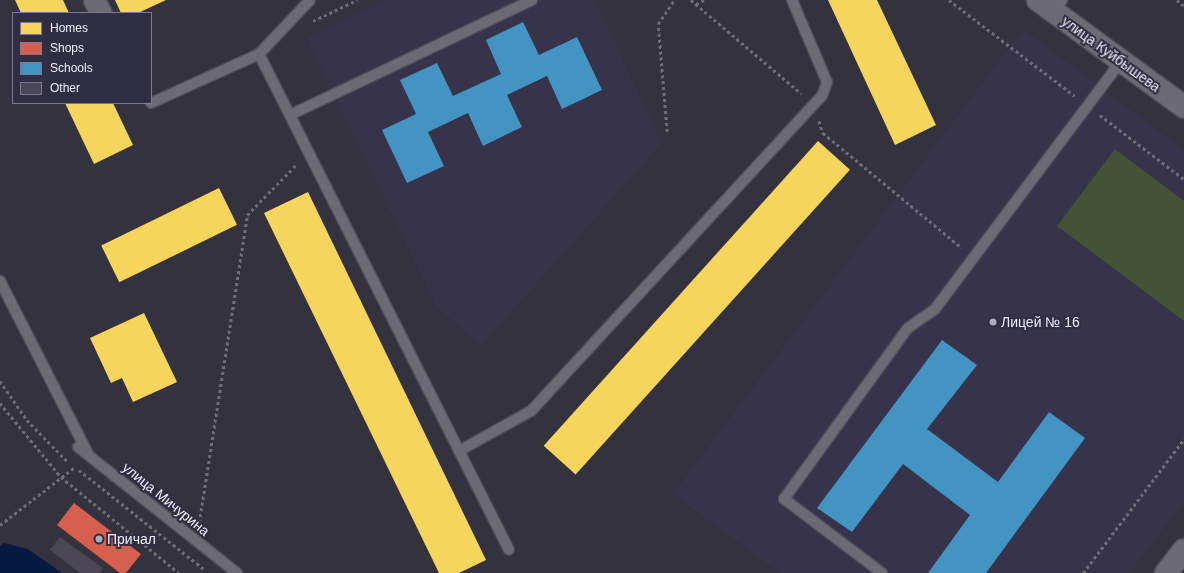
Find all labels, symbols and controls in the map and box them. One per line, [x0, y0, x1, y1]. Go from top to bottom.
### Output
legend [12, 12, 152, 104]
street label: улица Куйбышева [1059, 13, 1163, 95]
text: Homes [50, 21, 88, 35]
text: Shops [50, 41, 84, 55]
text: Schools [50, 61, 93, 75]
text: Other [50, 81, 80, 95]
place label: Лицей № 16 [1001, 314, 1080, 330]
marker: Лицей № 16 [988, 317, 998, 327]
street label: улица Мичурина [119, 459, 213, 539]
place label: Причал [107, 531, 156, 547]
marker: Причал [94, 534, 104, 544]

